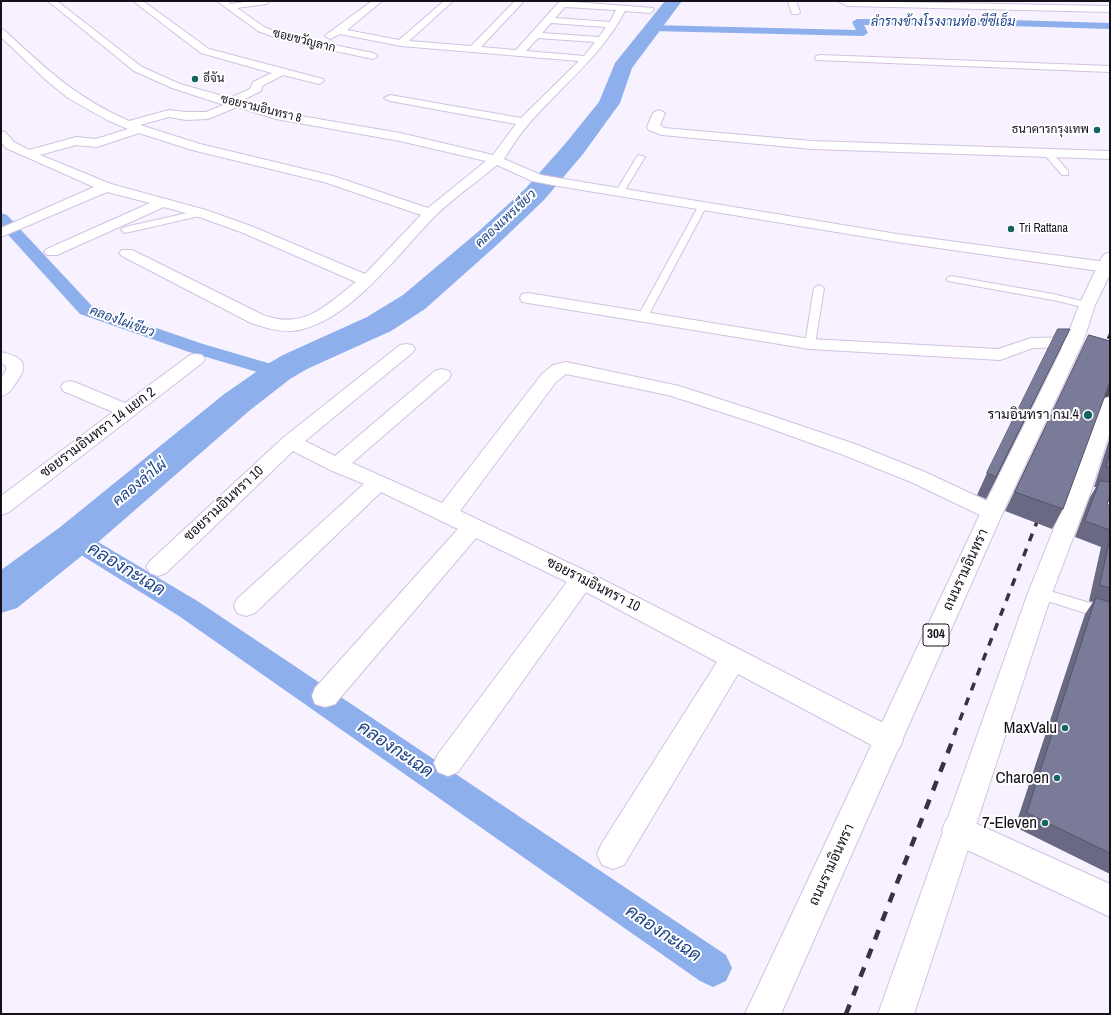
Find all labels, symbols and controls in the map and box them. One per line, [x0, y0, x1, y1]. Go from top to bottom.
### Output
water label: ลำรางข้างโรงงานท่อ ซีซีเอ็ม [871, 15, 1015, 31]
street label: ซอยขวัญลาก [271, 26, 337, 56]
place label: อีจัน [203, 72, 224, 86]
marker: อีจัน [190, 74, 200, 84]
street label: ซอยรามอินทรา 8 [219, 92, 303, 126]
place label: ธนาคารกรุงเทพ [1012, 123, 1089, 137]
marker: ธนาคารกรุงเทพ [1092, 125, 1102, 135]
water label: คลองแพรเขียว [472, 187, 540, 251]
place label: Tri Rattana [1019, 222, 1068, 236]
marker: Tri Rattana [1006, 224, 1016, 234]
water label: คลองไผ่เขียว [87, 303, 157, 341]
street label: ซอยรามอินทรา 14 แยก 2 [37, 384, 159, 482]
place label: รามอินทรา กม.4 [988, 407, 1079, 423]
marker: รามอินทรา กม.4 [1082, 409, 1094, 421]
water label: คลองลำไผ่ [109, 456, 171, 510]
street label: ซอยรามอินทรา 10 [181, 463, 267, 545]
street label: ถนนรามอินทรา [940, 527, 992, 613]
water label: คลองกะเฉด [83, 538, 169, 602]
street label: ซอยรามอินทรา 10 [543, 554, 643, 616]
road number: 304 [923, 624, 949, 646]
water label: คลองกะเฉด [353, 717, 437, 783]
place label: MaxValu [1004, 718, 1057, 738]
marker: MaxValu [1060, 723, 1070, 733]
place label: Charoen [996, 768, 1049, 788]
marker: Charoen [1052, 773, 1062, 783]
place label: 7-Eleven [982, 813, 1037, 833]
marker: 7-Eleven [1040, 818, 1050, 828]
street label: ถนนรามอินทรา [806, 822, 858, 908]
water label: คลองกะเฉด [621, 901, 705, 967]

